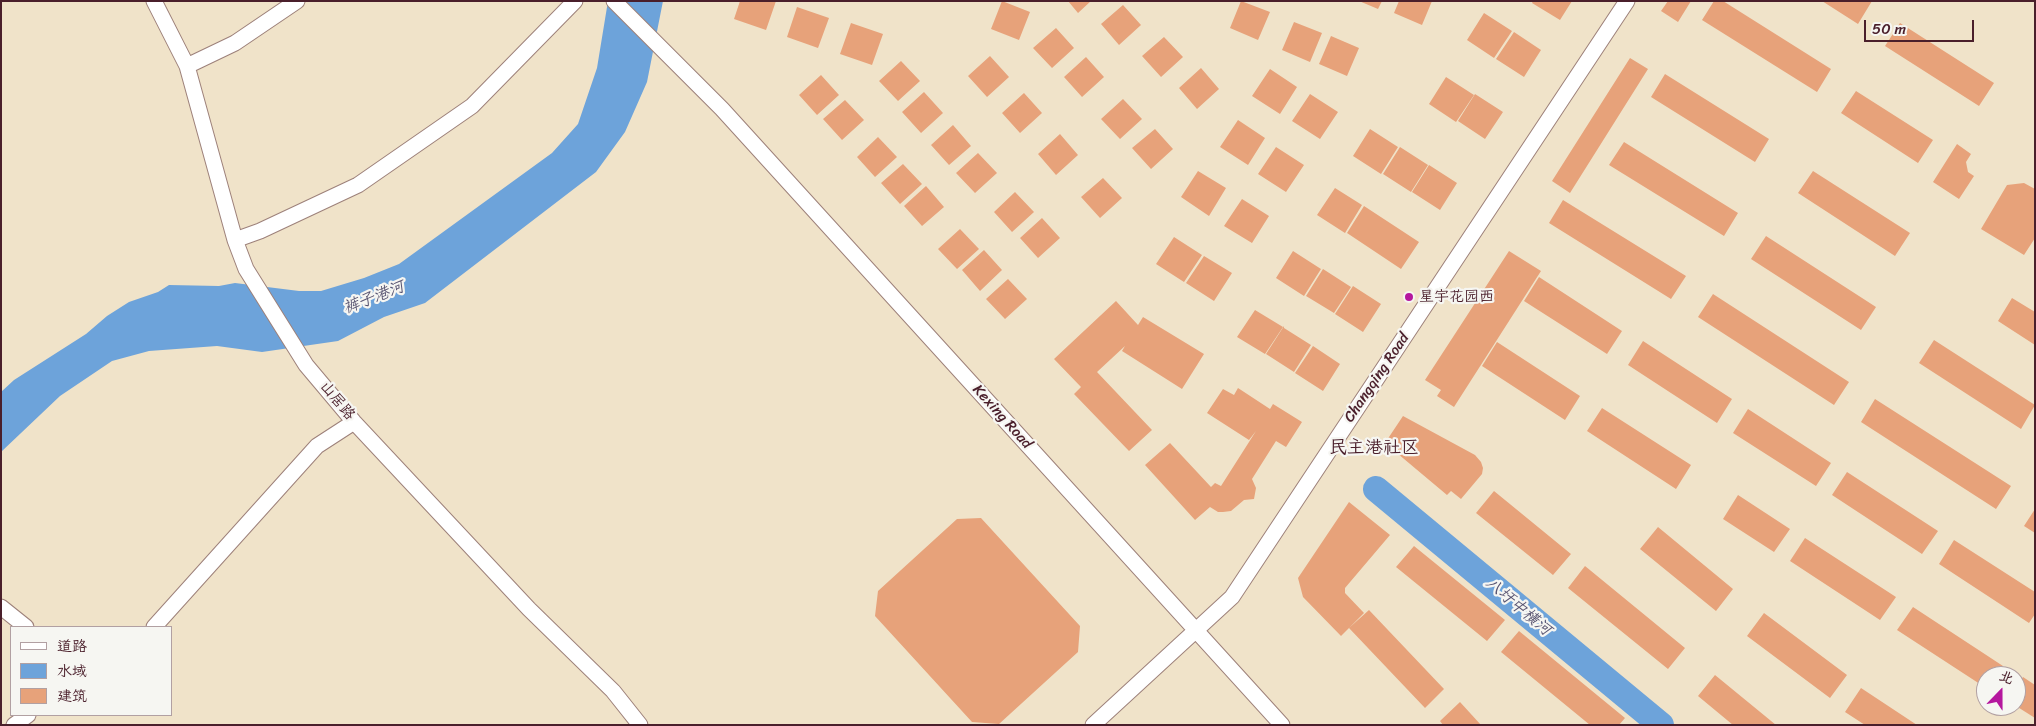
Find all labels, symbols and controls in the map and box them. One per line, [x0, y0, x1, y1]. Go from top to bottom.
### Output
scale bar [1866, 10, 1976, 42]
text: 50 m [1872, 16, 1906, 42]
water label: 裤子港河 [341, 278, 407, 318]
place label: 星宇花园西 [1419, 288, 1494, 306]
marker: 星宇花园西 [1403, 291, 1415, 303]
street label: Changqing Road [1341, 330, 1413, 426]
street label: 山居路 [316, 378, 358, 424]
street label: Kexing Road [968, 381, 1036, 453]
district label: 民主港社区 [1329, 437, 1419, 459]
water label: 八圩中横河 [1481, 574, 1555, 640]
legend [10, 626, 172, 716]
text: 道路 [57, 633, 87, 659]
text: 水域 [57, 658, 87, 684]
text: 北 [1995, 663, 2018, 692]
north arrow [1976, 666, 2026, 716]
text: 建筑 [57, 683, 87, 709]

